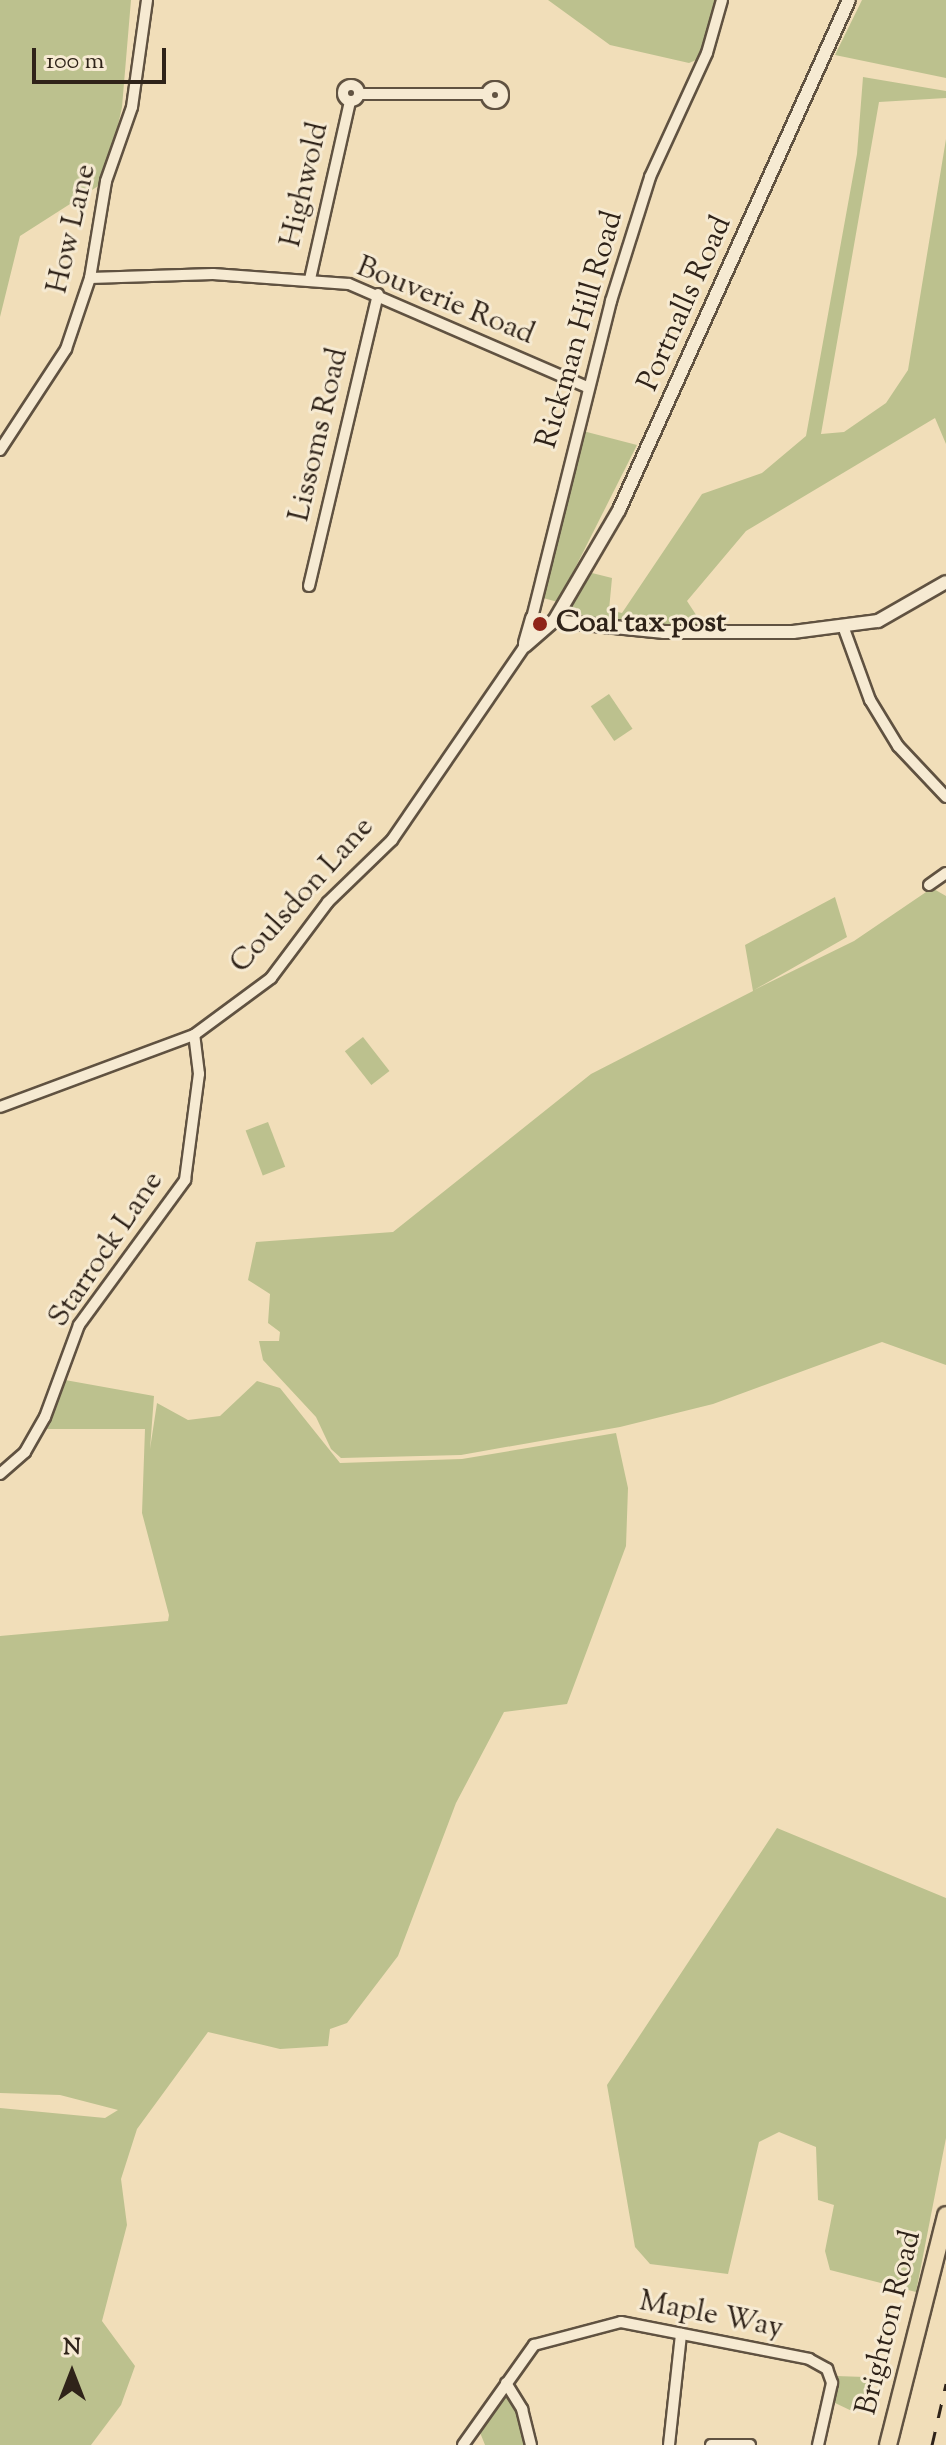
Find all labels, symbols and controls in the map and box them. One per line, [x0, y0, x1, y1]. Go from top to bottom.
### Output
scale bar [36, 32, 170, 82]
text: 100 m [46, 45, 104, 79]
street label: Highwold [274, 119, 338, 251]
street label: How Lane [41, 161, 105, 297]
street label: Rickman Hill Road [530, 207, 632, 453]
street label: Portnalls Road [631, 211, 741, 397]
street label: Bouverie Road [351, 250, 539, 354]
street label: Lissoms Road [283, 345, 357, 525]
place label: Coal tax post [556, 606, 726, 642]
marker: Coal tax post [531, 615, 549, 633]
street label: Coulsdon Lane [223, 810, 383, 982]
street label: Starrock Lane [42, 1165, 172, 1335]
street label: Brighton Road [850, 2227, 930, 2419]
street label: Maple Way [636, 2284, 786, 2348]
north arrow [32, 2333, 112, 2413]
text: N [63, 2333, 81, 2365]

